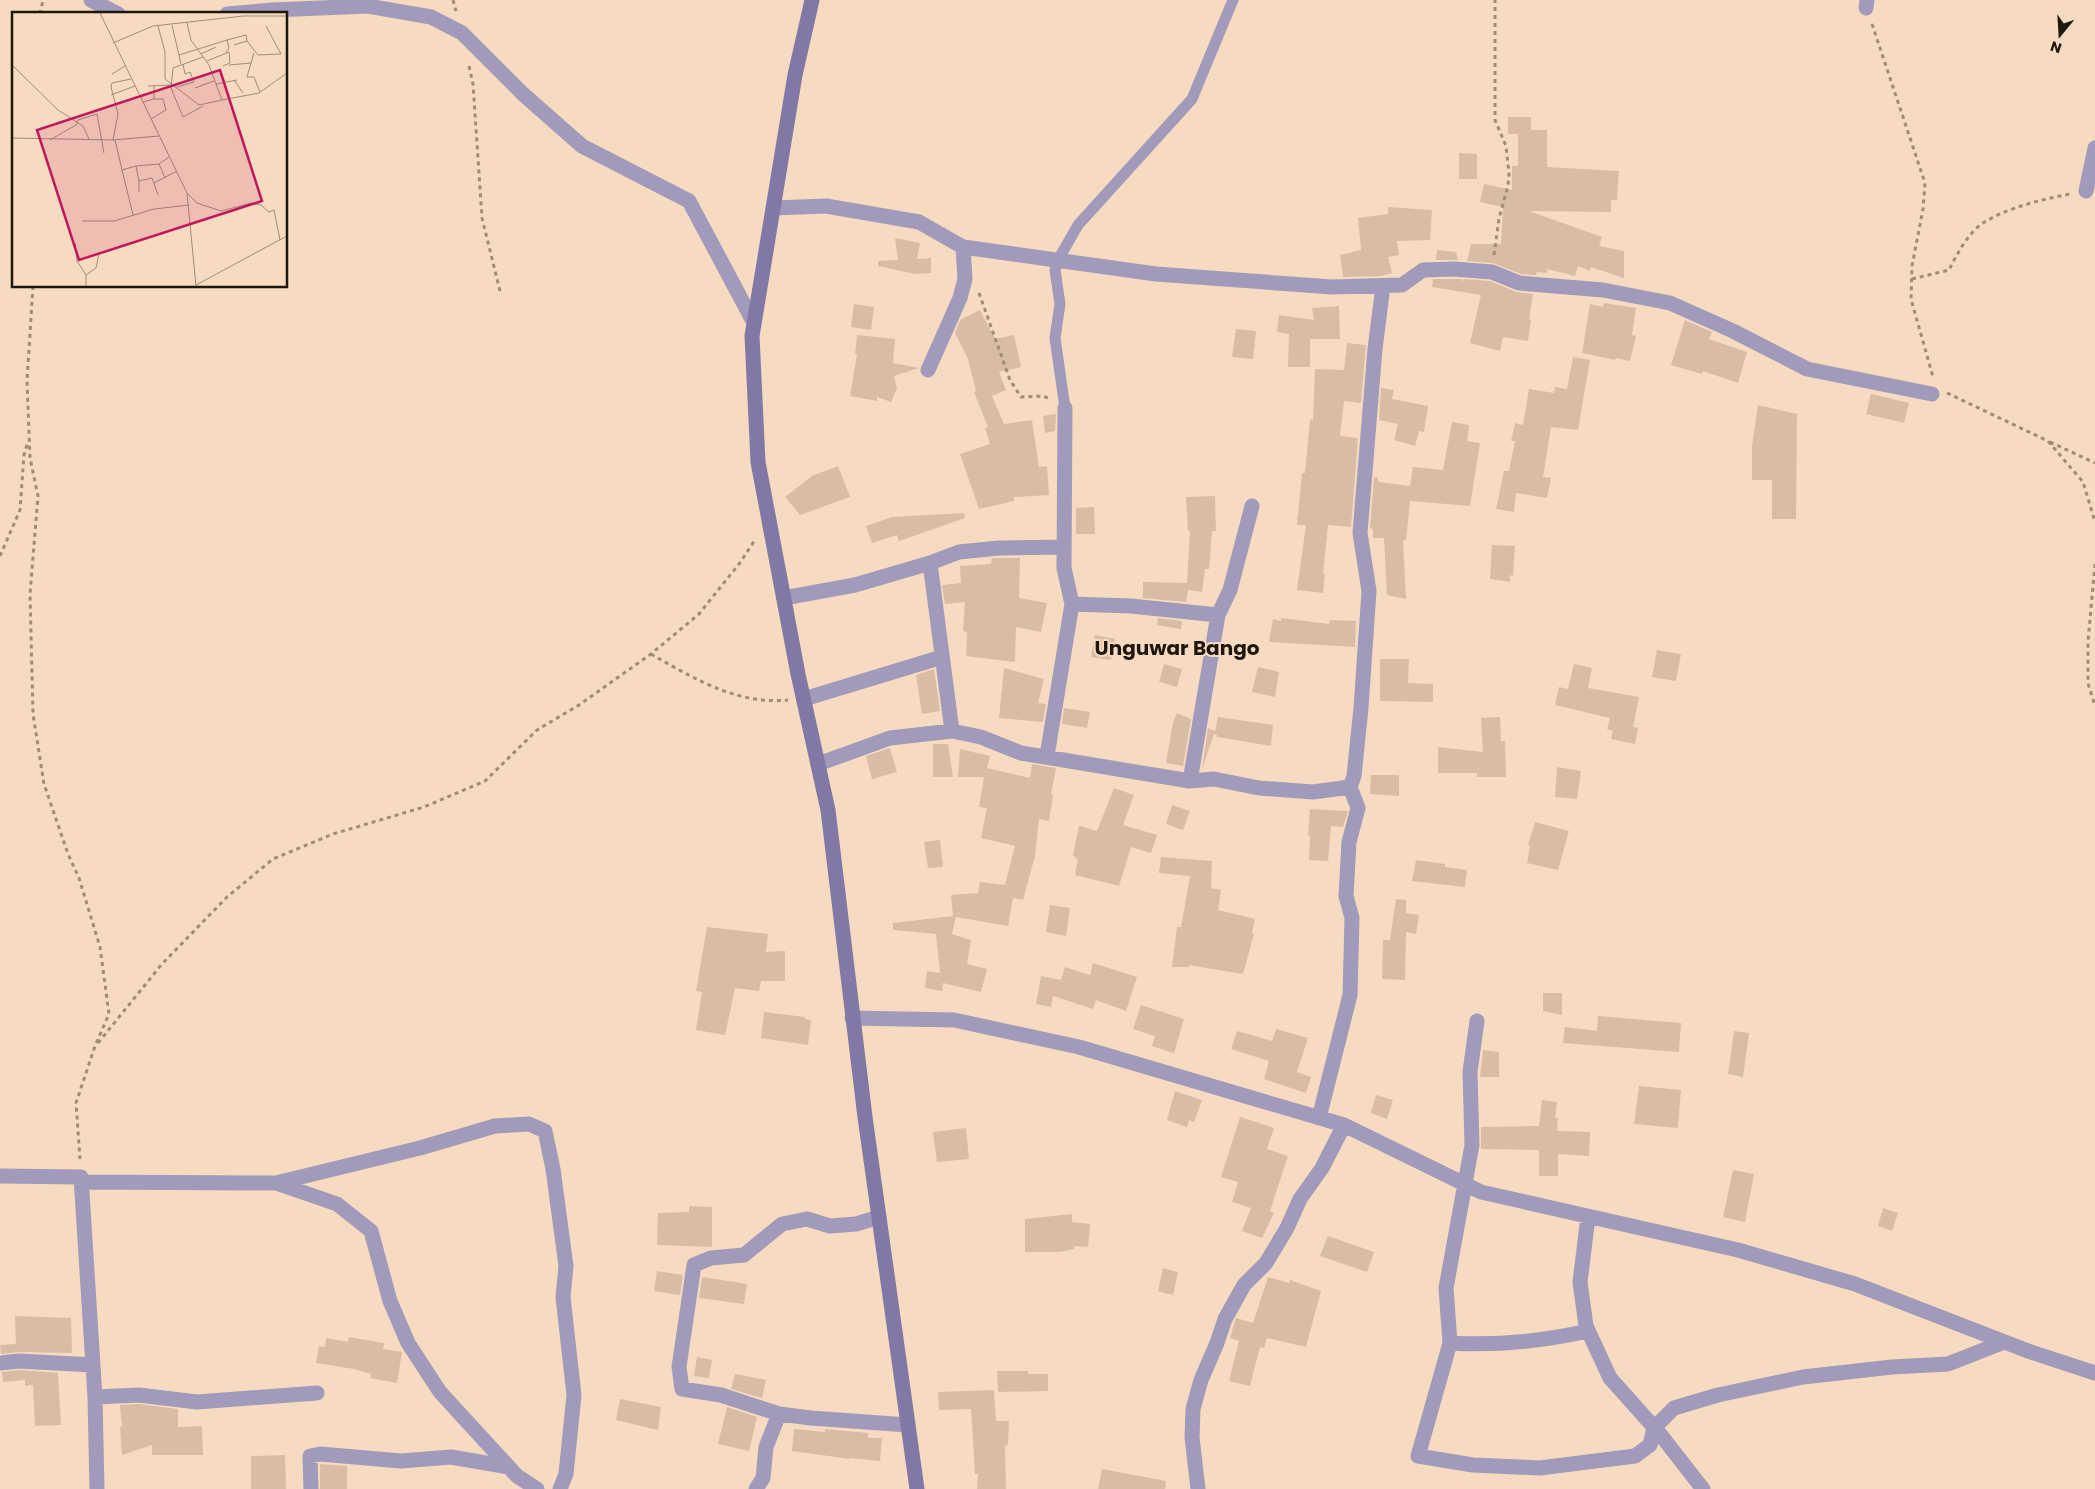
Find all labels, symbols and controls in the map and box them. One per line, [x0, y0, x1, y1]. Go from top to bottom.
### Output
north arrow [2035, 10, 2085, 60]
inset map [12, 12, 288, 288]
text: N [2048, 36, 2064, 59]
district label: Unguwar Bango [1095, 634, 1260, 662]

